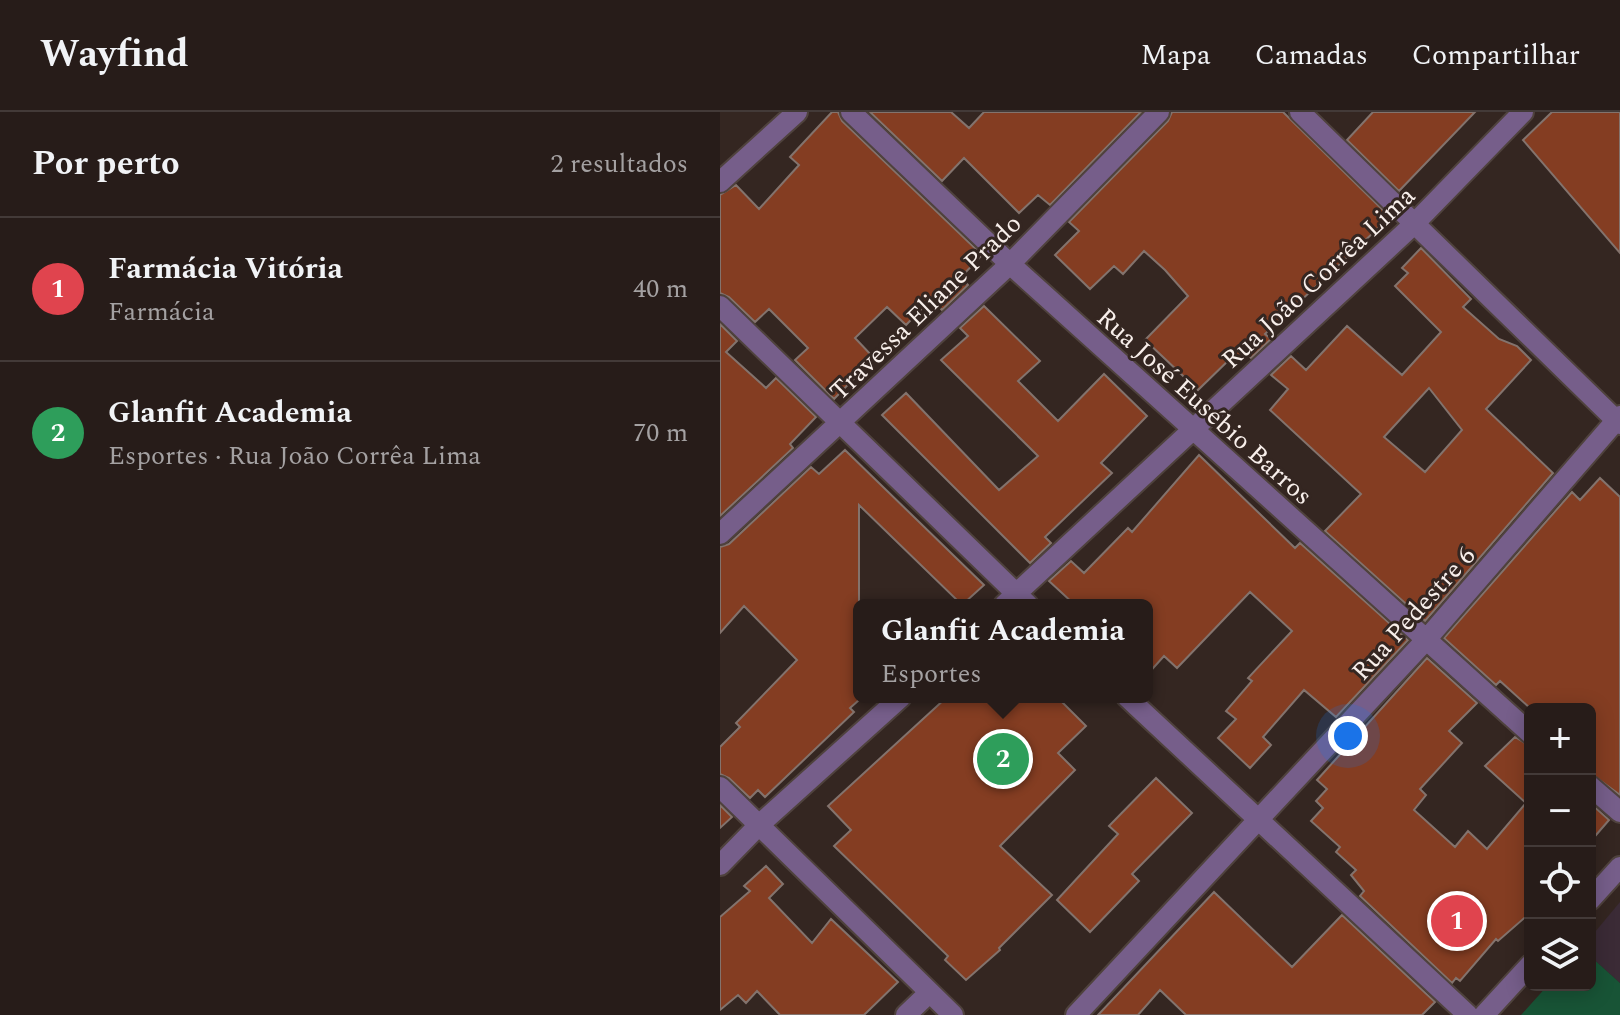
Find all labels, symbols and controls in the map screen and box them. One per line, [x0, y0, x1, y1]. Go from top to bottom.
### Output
text: Wayfind [40, 26, 189, 84]
text: Mapa [1140, 34, 1211, 77]
text: Camadas [1255, 34, 1368, 77]
text: Compartilhar [1412, 34, 1580, 77]
text: Por perto [32, 138, 180, 190]
text: 2 resultados [550, 144, 688, 184]
street label: Rua João Corrêa Lima [1213, 177, 1425, 379]
street label: Travessa Eliane Prado [820, 205, 1031, 410]
text: Farmácia Vitória [108, 246, 343, 292]
text: 1 [51, 269, 65, 309]
text: 40 m [633, 269, 688, 309]
text: Farmácia [108, 292, 215, 332]
street label: Rua José Eusébio Barros [1087, 298, 1321, 515]
text: Glanfit Academia [108, 390, 352, 436]
text: 2 [51, 413, 65, 453]
text: 70 m [633, 413, 688, 453]
text: Esportes · Rua João Corrêa Lima [108, 436, 481, 476]
street label: Rua Pedestre 6 [1342, 537, 1485, 690]
popup [853, 599, 1153, 703]
text: Glanfit Academia [881, 608, 1125, 654]
text: Esportes [881, 654, 981, 694]
map controls [1524, 703, 1596, 991]
button: + [1524, 703, 1596, 775]
your location [1328, 716, 1368, 756]
pin: 2 [977, 729, 1029, 789]
button: − [1524, 775, 1596, 847]
button: locate [1524, 847, 1596, 919]
pin: 1 [1431, 891, 1483, 951]
button: layers [1524, 919, 1596, 991]

